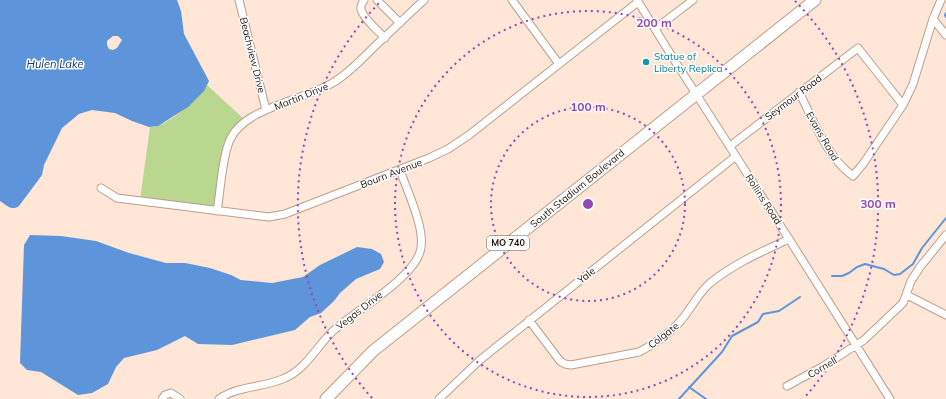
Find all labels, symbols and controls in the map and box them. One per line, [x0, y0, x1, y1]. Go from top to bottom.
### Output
text: 200 m [636, 15, 672, 30]
street label: Beachview Drive [237, 16, 268, 94]
place label: Statue of Liberty Replica [654, 50, 723, 75]
water label: Hulen Lake [27, 57, 83, 71]
marker: Statue of Liberty Replica [641, 57, 651, 67]
street label: Seymour Road [762, 72, 824, 123]
street label: Martin Drive [272, 80, 330, 113]
text: 100 m [570, 99, 606, 114]
street label: Evans Road [803, 109, 842, 163]
street label: South Stadium Boulevard [527, 146, 627, 230]
street label: Bourn Avenue [358, 156, 424, 191]
street label: Rollins Road [742, 172, 785, 227]
text: 300 m [860, 196, 896, 211]
centre of rings [581, 197, 595, 211]
road number: MO 740 [487, 236, 529, 250]
street label: Yale [574, 264, 598, 287]
street label: Vegas Drive [333, 288, 385, 333]
street label: Colgate [645, 319, 681, 351]
street label: Cornell [805, 354, 839, 381]

